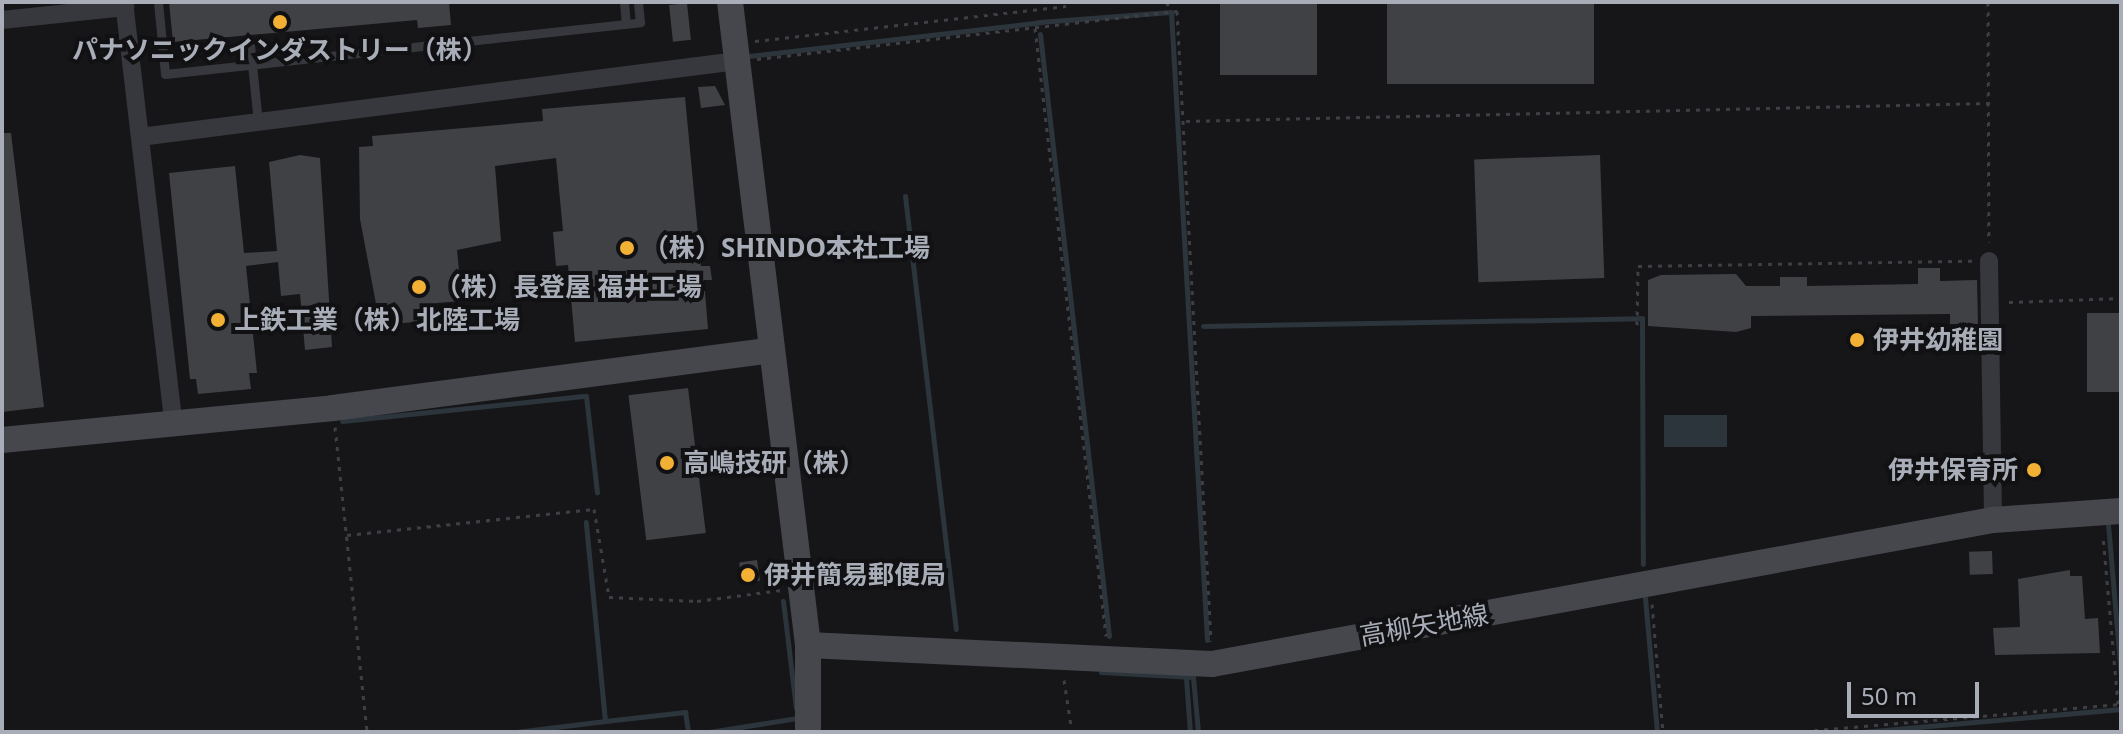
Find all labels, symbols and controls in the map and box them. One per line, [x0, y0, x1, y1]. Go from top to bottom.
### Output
marker: パナソニックインダストリー（株） [271, 13, 289, 31]
place label: パナソニックインダストリー（株） [72, 34, 488, 66]
place label: （株）SHINDO本社工場 [643, 232, 930, 264]
marker: （株）SHINDO本社工場 [618, 239, 636, 257]
place label: （株）長登屋 福井工場 [435, 271, 702, 303]
marker: （株）長登屋 福井工場 [410, 278, 428, 296]
place label: 上鉄工業（株）北陸工場 [234, 304, 520, 336]
marker: 上鉄工業（株）北陸工場 [209, 311, 227, 329]
place label: 伊井幼稚園 [1873, 324, 2003, 356]
marker: 伊井幼稚園 [1848, 331, 1866, 349]
place label: 高嶋技研（株） [683, 447, 865, 479]
marker: 高嶋技研（株） [658, 454, 676, 472]
place label: 伊井保育所 [1888, 454, 2018, 486]
marker: 伊井保育所 [2025, 461, 2043, 479]
place label: 伊井簡易郵便局 [764, 559, 946, 591]
marker: 伊井簡易郵便局 [739, 566, 757, 584]
street label: 高柳矢地線 [1357, 598, 1491, 652]
scale bar [1851, 666, 1983, 716]
text: 50 m [1861, 679, 1917, 712]

